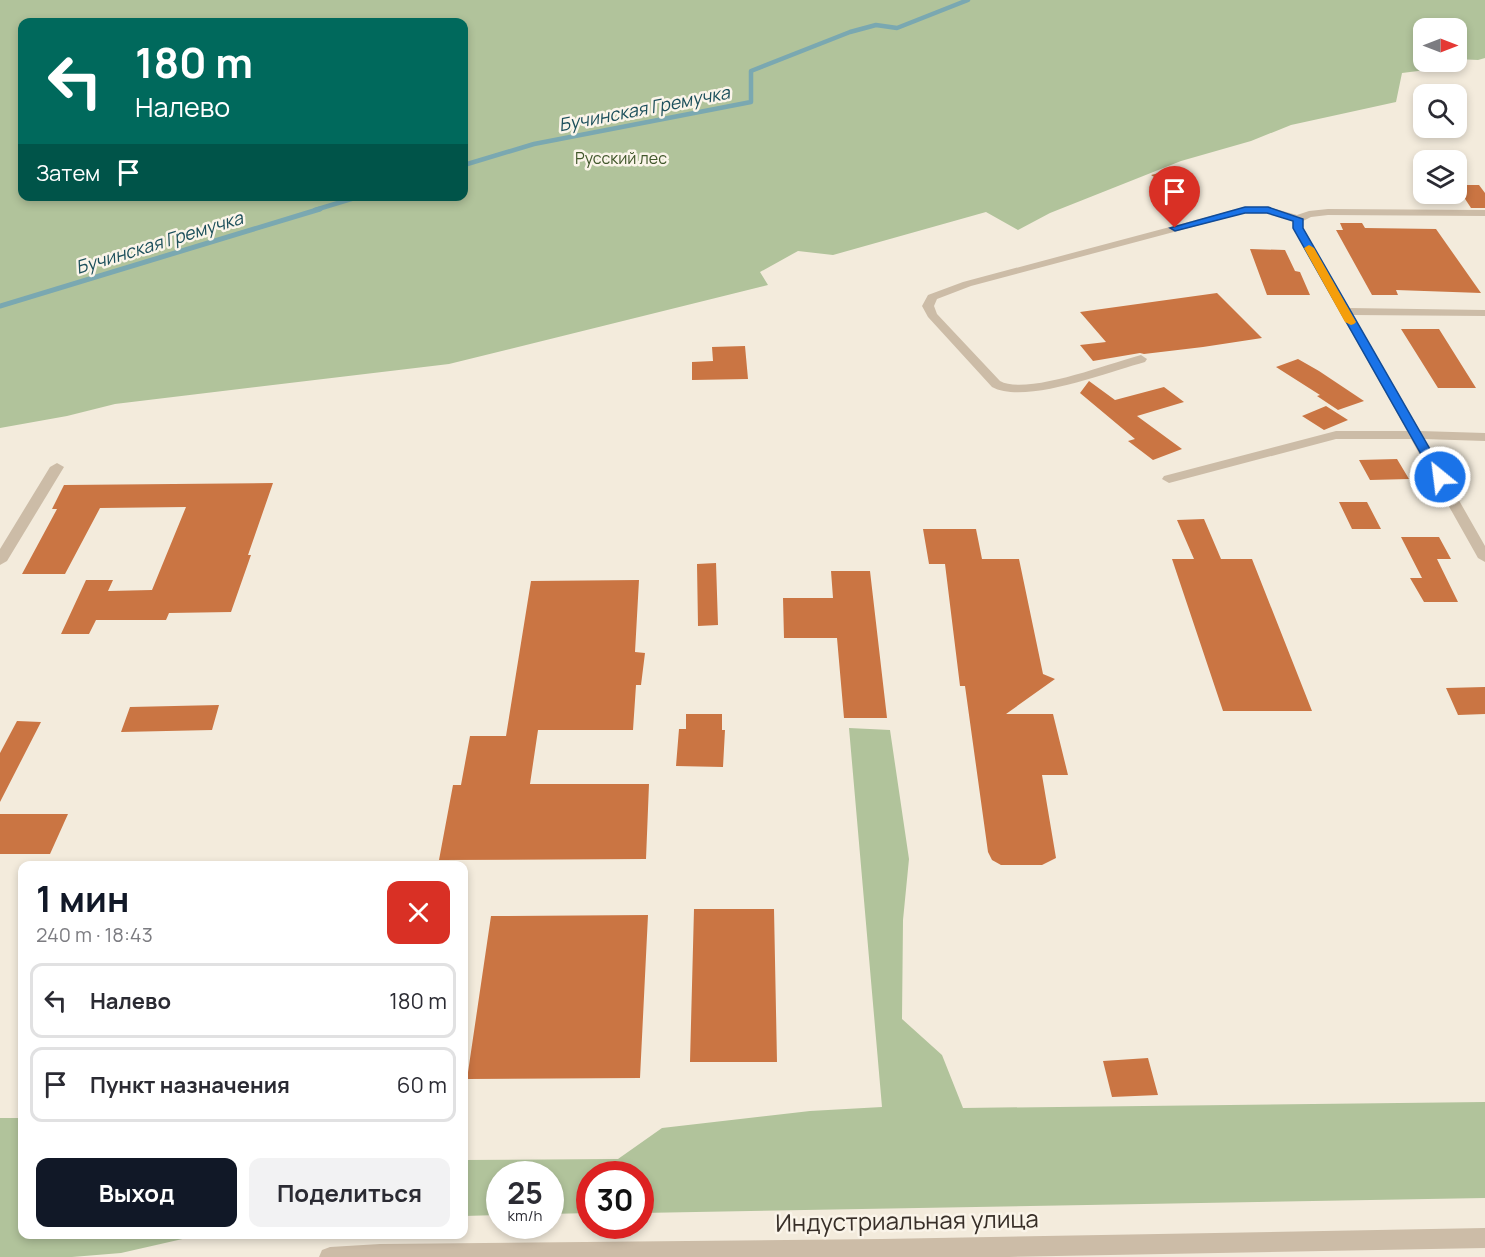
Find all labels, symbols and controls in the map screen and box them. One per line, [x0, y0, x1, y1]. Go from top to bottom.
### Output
north arrow [1413, 18, 1467, 72]
map controls [1413, 18, 1467, 204]
text: 180 m [135, 33, 253, 91]
icon: left [36, 42, 114, 120]
water label: Бучинская Гремучка [556, 79, 733, 136]
button: search [1413, 84, 1467, 138]
text: Налево [135, 88, 230, 125]
park label: Русский лес [575, 147, 667, 169]
button: layers [1413, 150, 1467, 204]
icon: arrive [112, 156, 145, 189]
text: Затем [36, 158, 100, 188]
pin [1149, 166, 1200, 228]
icon: arrive [1158, 175, 1191, 208]
water label: Бучинская Гремучка [72, 205, 247, 279]
position arrow [1408, 445, 1472, 509]
text: 1 мин [36, 874, 129, 923]
button: close [387, 881, 450, 944]
text: 240 m · 18:43 [36, 921, 153, 948]
icon: left [39, 984, 72, 1017]
text: Налево [90, 986, 171, 1016]
text: 180 m [389, 986, 447, 1016]
icon: arrive [39, 1068, 72, 1101]
text: Пункт назначения [90, 1070, 290, 1100]
text: 60 m [397, 1070, 447, 1100]
button: Выход [36, 1158, 237, 1227]
button: Поделиться [249, 1158, 450, 1227]
speed limit sign: 30 [576, 1161, 654, 1239]
text: 25 [507, 1172, 543, 1213]
street label: Индустриальная улица [775, 1201, 1039, 1239]
text: km/h [508, 1205, 542, 1226]

